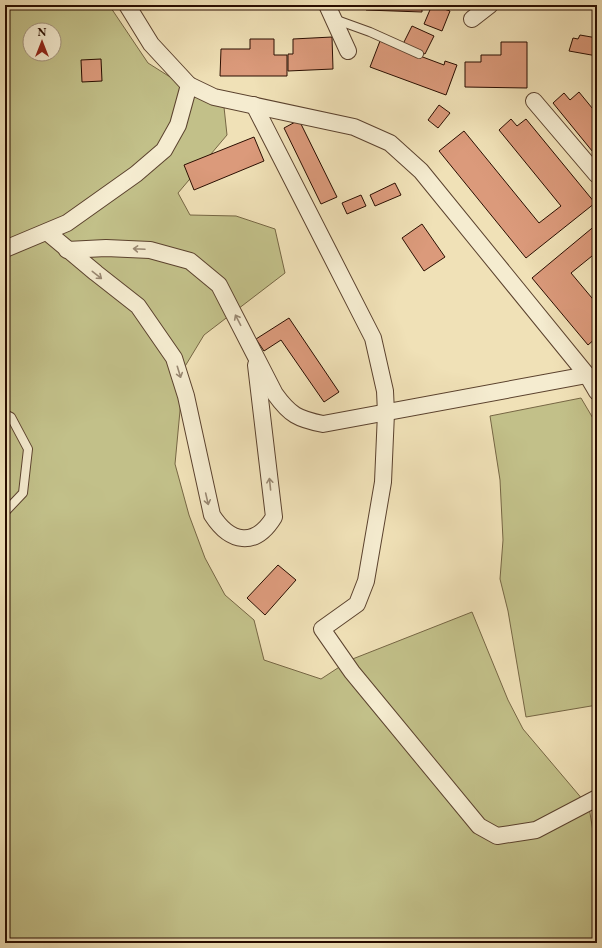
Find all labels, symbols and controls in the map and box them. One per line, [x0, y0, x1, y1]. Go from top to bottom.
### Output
north arrow [22, 22, 62, 62]
text: N [38, 25, 47, 39]
one-way arrow [133, 246, 146, 253]
one-way arrow [92, 270, 103, 279]
one-way arrow [233, 315, 241, 327]
one-way arrow [176, 366, 183, 379]
one-way arrow [266, 478, 274, 491]
one-way arrow [204, 492, 212, 505]

